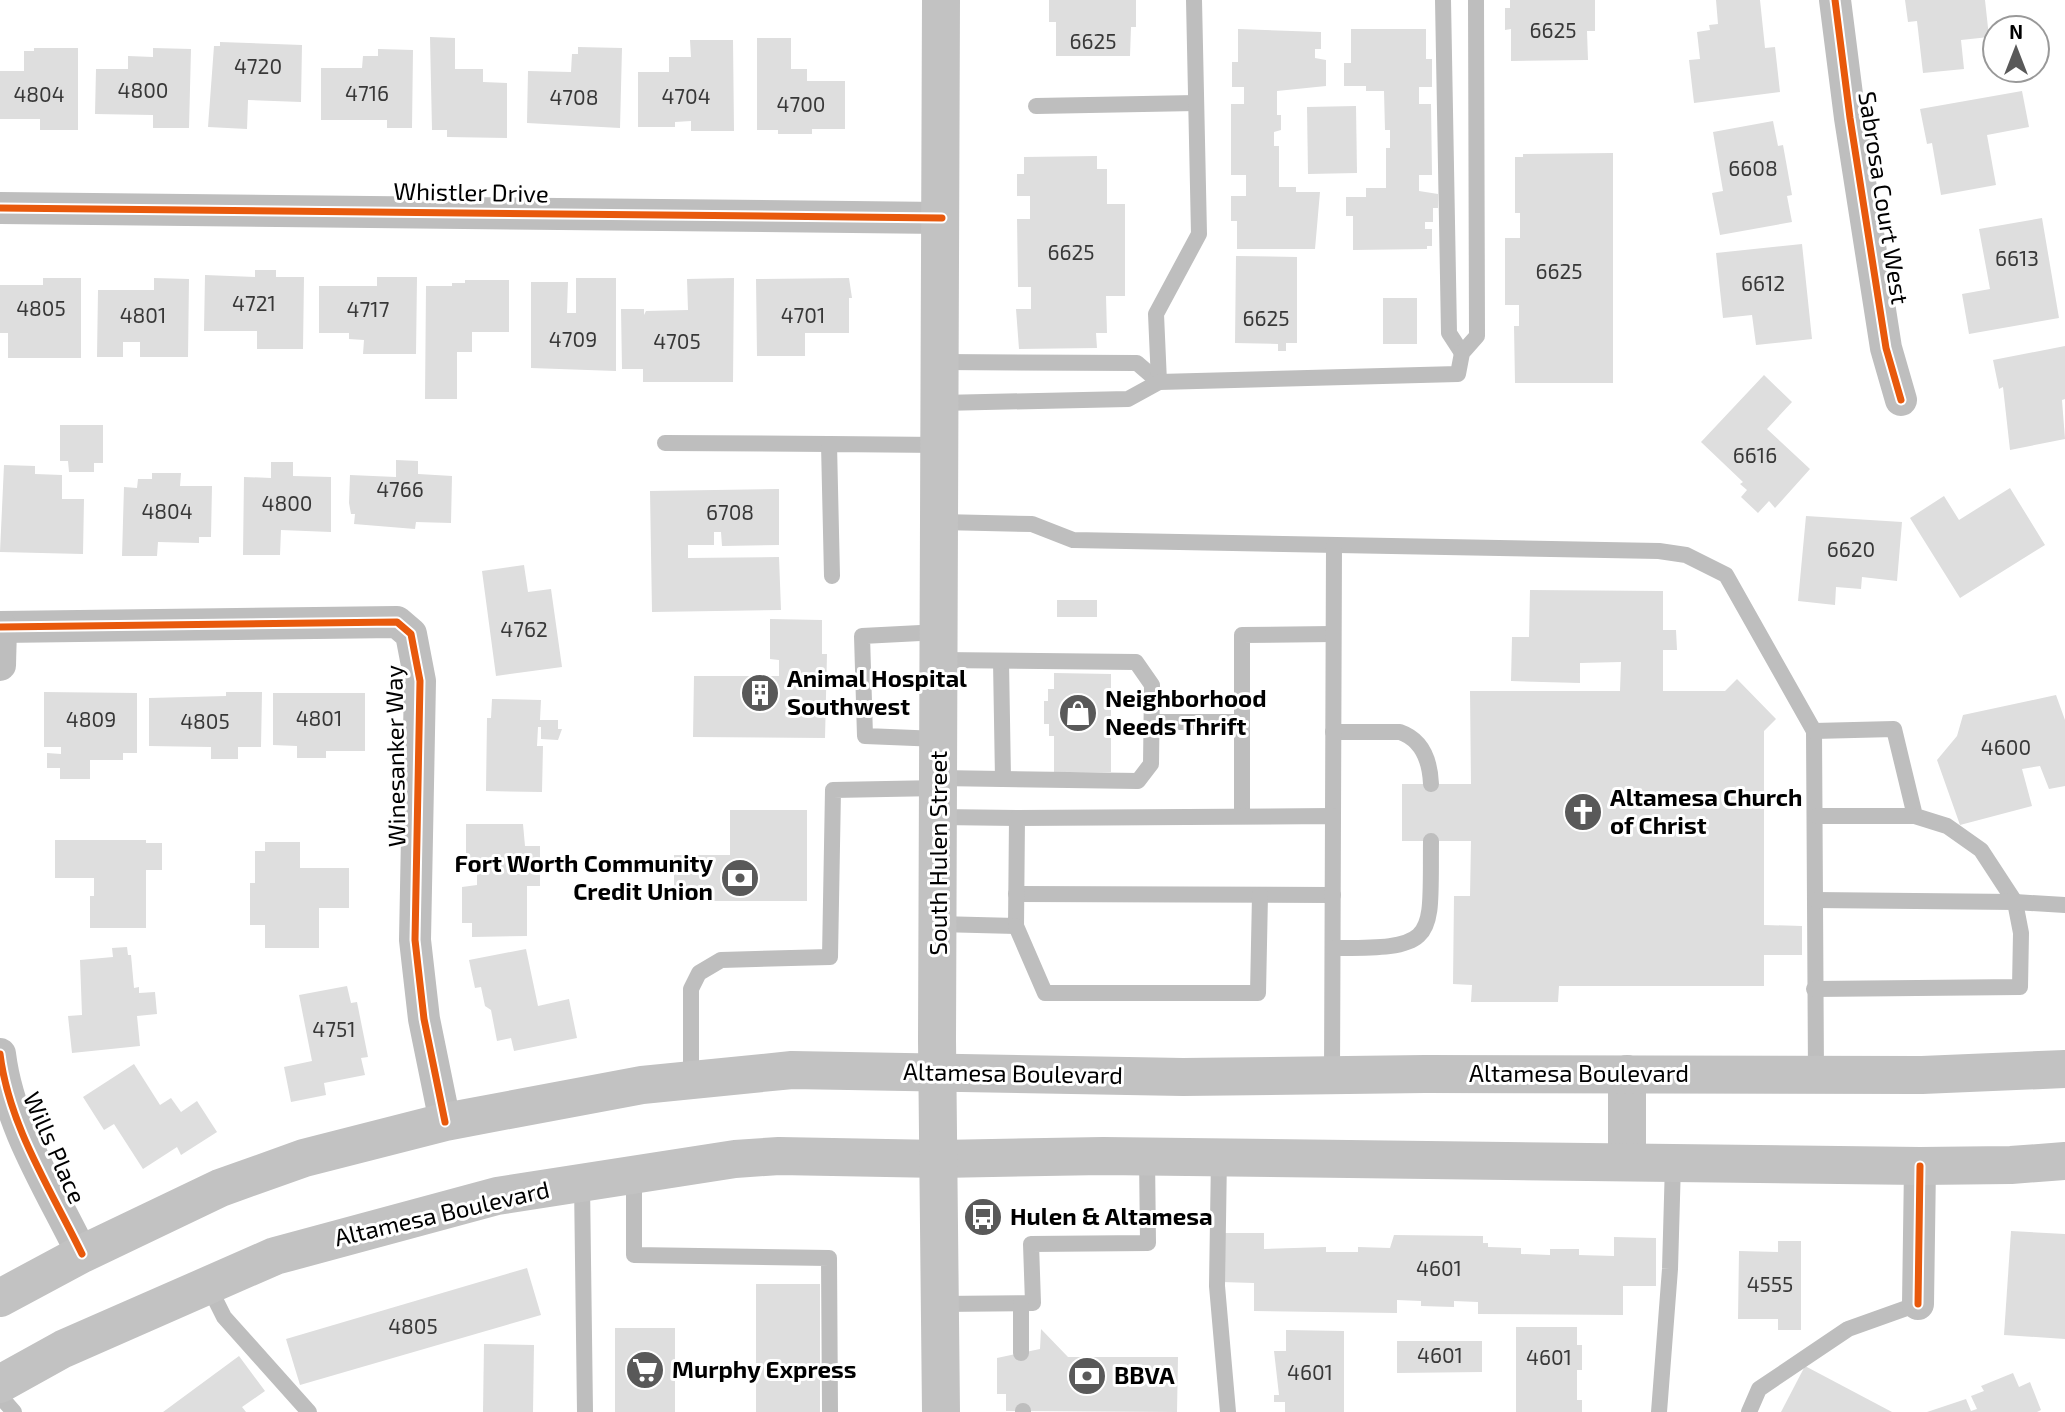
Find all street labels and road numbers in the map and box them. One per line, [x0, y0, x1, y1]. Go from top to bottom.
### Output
street label: Sabrosa Court West [1853, 89, 1916, 306]
street label: Whistler Drive [393, 176, 549, 207]
street label: Winesanker Way [378, 664, 411, 847]
street label: South Hulen Street [923, 751, 952, 955]
street label: Altamesa Boulevard [903, 1056, 1123, 1089]
street label: Altamesa Boulevard [1469, 1058, 1689, 1087]
street label: Wills Place [18, 1087, 93, 1208]
street label: Altamesa Boulevard [331, 1174, 552, 1251]

